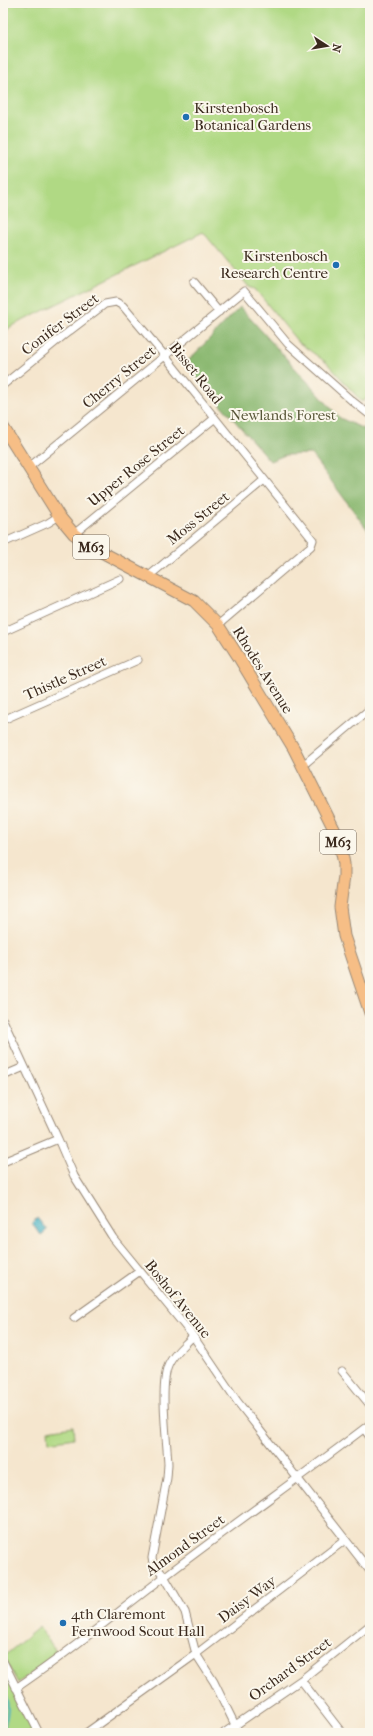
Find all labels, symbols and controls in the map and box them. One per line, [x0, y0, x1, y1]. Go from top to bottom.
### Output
north arrow [307, 26, 347, 66]
text: N [329, 43, 344, 54]
place label: Kirstenbosch Botanical Gardens [194, 99, 312, 134]
marker: Kirstenbosch Botanical Gardens [181, 112, 191, 122]
place label: Kirstenbosch Research Centre [220, 247, 329, 282]
marker: Kirstenbosch Research Centre [331, 260, 341, 270]
street label: Conifer Street [18, 289, 103, 359]
street label: Bisset Road [166, 338, 227, 408]
street label: Cherry Street [79, 341, 160, 412]
park label: Newlands Forest [230, 406, 337, 424]
street label: Upper Rose Street [84, 421, 188, 510]
street label: Moss Street [163, 487, 233, 549]
road number: M63 [73, 535, 109, 559]
street label: Rhodes Avenue [229, 623, 297, 717]
street label: Thistle Street [21, 652, 110, 704]
road number: M63 [320, 830, 356, 854]
street label: Boshof Avenue [141, 1256, 215, 1342]
street label: Almond Street [141, 1510, 229, 1580]
street label: Daisy Way [214, 1571, 280, 1627]
place label: 4th Claremont Fernwood Scout Hall [71, 1605, 205, 1640]
marker: 4th Claremont Fernwood Scout Hall [58, 1618, 68, 1628]
street label: Orchard Street [245, 1633, 335, 1705]

